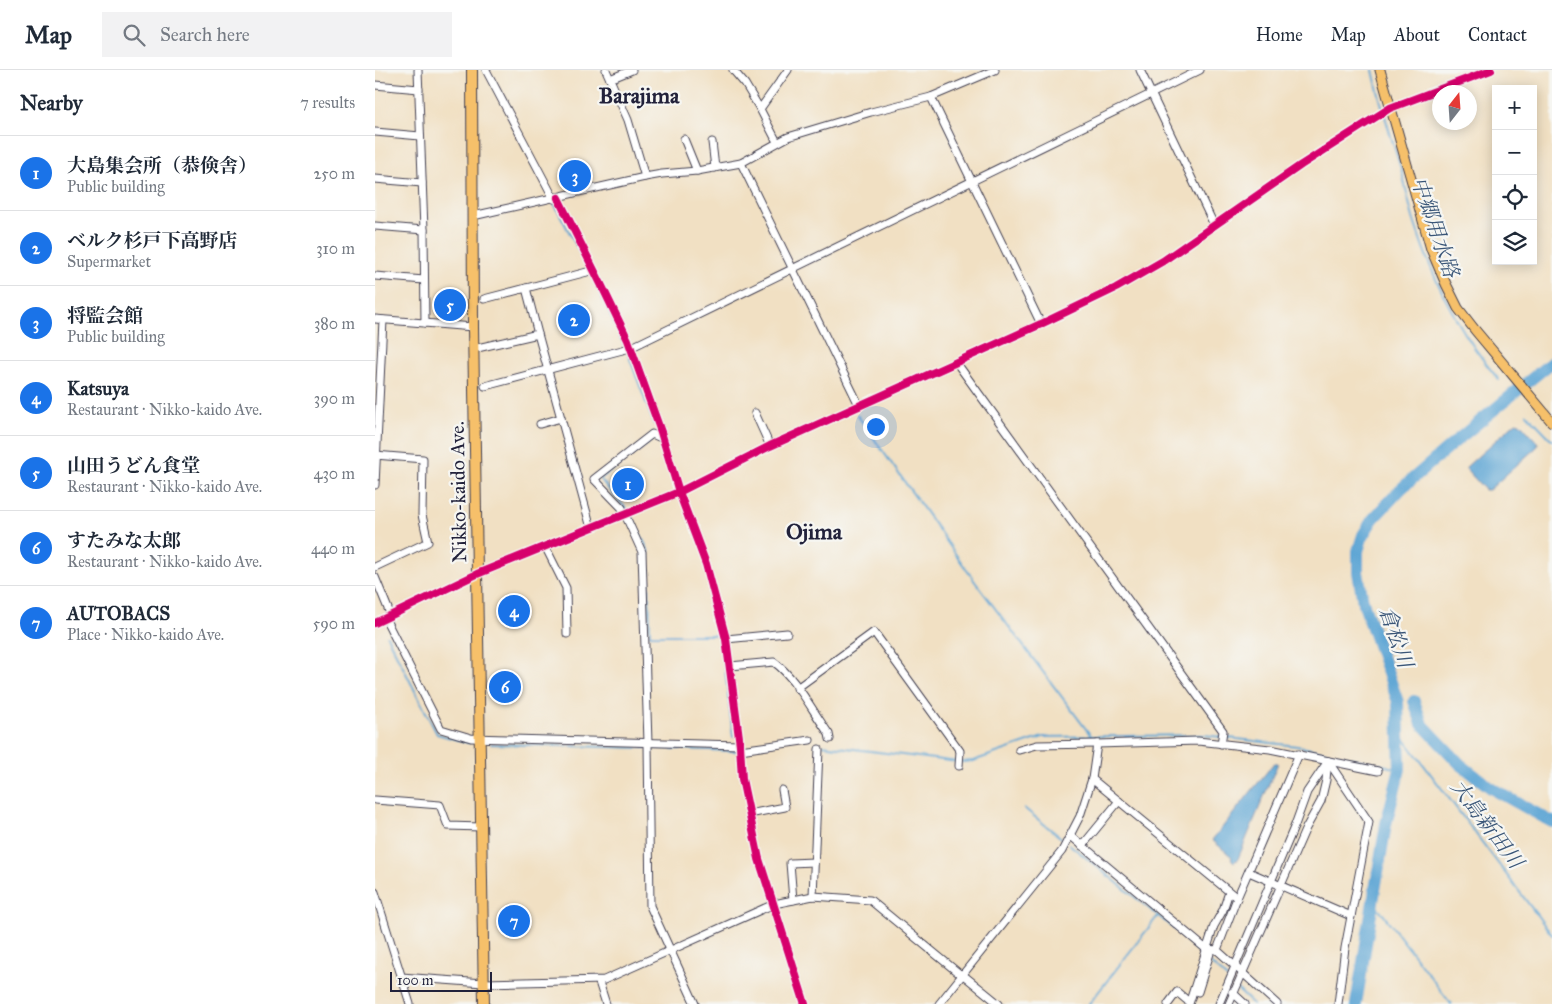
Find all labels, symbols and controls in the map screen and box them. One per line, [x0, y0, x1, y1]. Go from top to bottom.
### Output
search box [102, 12, 452, 57]
text: Map [25, 20, 72, 50]
icon: search [120, 21, 148, 49]
text: Search here [160, 23, 250, 46]
text: Home [1256, 24, 1303, 46]
text: Map [1331, 24, 1366, 46]
text: About [1394, 24, 1440, 46]
text: Contact [1468, 24, 1527, 46]
district label: Barajima [599, 82, 680, 109]
north arrow [1432, 85, 1477, 130]
map controls [1492, 85, 1537, 265]
button: + [1492, 85, 1537, 130]
text: Nearby [20, 90, 83, 116]
text: 7 results [300, 93, 355, 112]
button: − [1492, 130, 1537, 175]
text: 大島集会所（恭倹舎） [67, 154, 257, 177]
pin: 3 [559, 157, 591, 195]
text: 1 [33, 164, 39, 183]
text: 250 m [314, 164, 355, 183]
water label: 中郷用水路 [1406, 173, 1465, 283]
button: locate [1492, 175, 1537, 220]
text: Public building [67, 177, 165, 196]
button: layers [1492, 220, 1537, 265]
text: ベルク杉戸下高野店 [67, 229, 238, 252]
text: 2 [32, 239, 40, 258]
text: 310 m [316, 239, 355, 258]
text: Supermarket [67, 252, 151, 271]
pin: 5 [434, 286, 466, 324]
pin: 2 [558, 301, 590, 339]
text: 将監会館 [67, 304, 143, 327]
text: 3 [33, 314, 39, 333]
text: 380 m [314, 314, 355, 333]
text: Public building [67, 327, 165, 346]
text: Katsuya [67, 377, 129, 400]
text: 4 [32, 389, 40, 408]
text: 390 m [314, 389, 355, 408]
text: Restaurant · Nikko-kaido Ave. [67, 400, 262, 419]
your location [863, 414, 889, 440]
street label: Nikko-kaido Ave. [445, 421, 471, 563]
text: 山田うどん食堂 [67, 454, 200, 477]
text: 5 [32, 464, 40, 483]
text: 430 m [313, 464, 355, 483]
pin: 1 [612, 465, 644, 503]
text: Restaurant · Nikko-kaido Ave. [67, 477, 262, 496]
district label: Ojima [786, 518, 843, 545]
text: すたみな太郎 [67, 529, 181, 552]
text: 6 [32, 539, 40, 558]
text: 440 m [311, 539, 355, 558]
text: Restaurant · Nikko-kaido Ave. [67, 552, 262, 571]
pin: 4 [498, 592, 530, 630]
text: AUTOBACS [67, 602, 170, 625]
water label: 倉松川 [1373, 603, 1419, 673]
text: 7 [32, 614, 40, 633]
text: 590 m [313, 614, 355, 633]
text: Place · Nikko-kaido Ave. [67, 625, 224, 644]
pin: 6 [489, 668, 521, 706]
water label: 大島新田川 [1445, 774, 1530, 875]
pin: 7 [498, 902, 530, 940]
scale bar [390, 969, 493, 992]
text: 100 m [397, 972, 434, 989]

